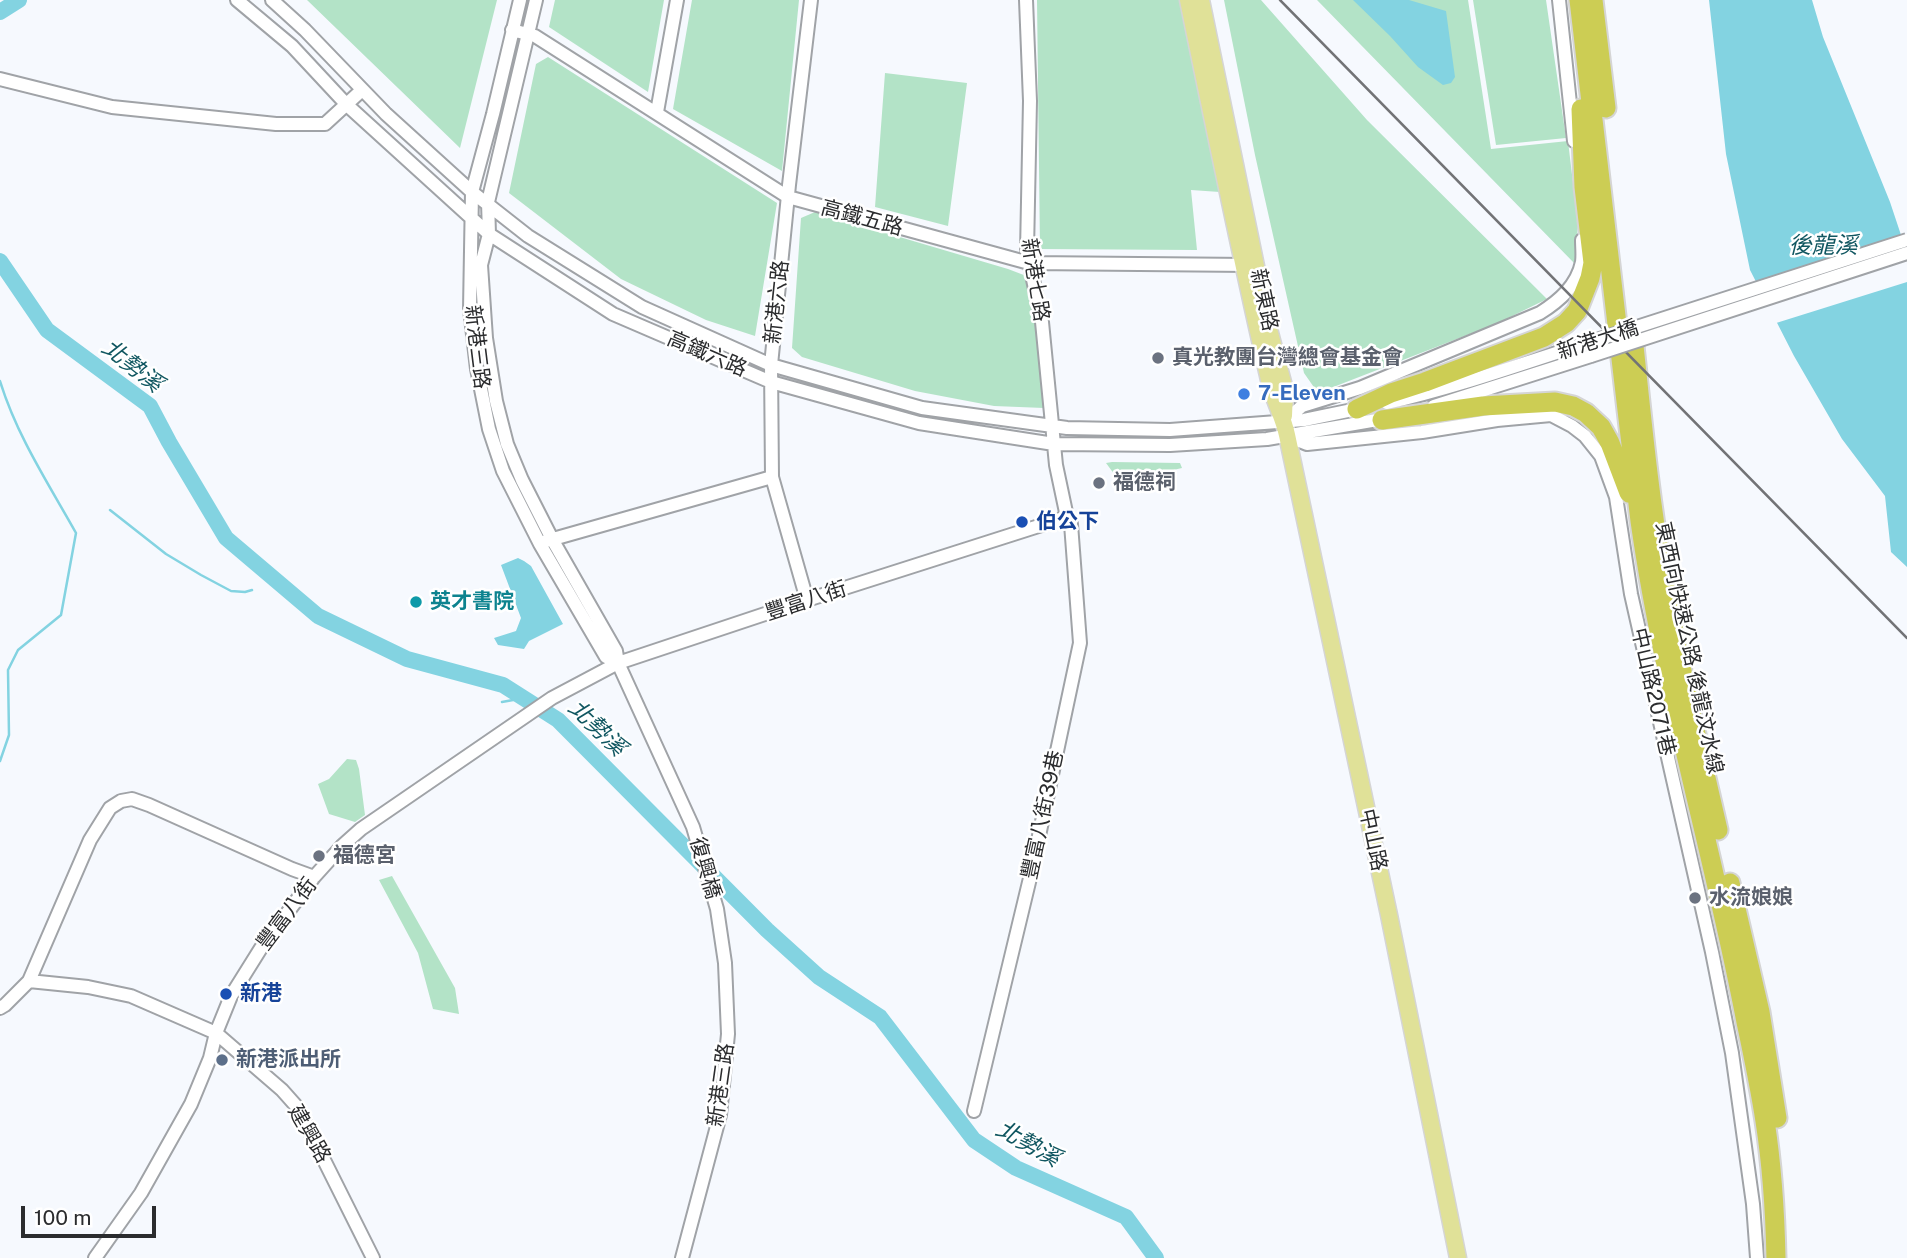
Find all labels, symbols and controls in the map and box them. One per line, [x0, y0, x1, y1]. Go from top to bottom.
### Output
street label: 高鐵五路 [818, 195, 906, 241]
water label: 後龍溪 [1789, 232, 1857, 260]
street label: 新港七路 [1016, 237, 1054, 323]
street label: 新港六路 [760, 259, 794, 345]
street label: 新東路 [1245, 267, 1283, 333]
street label: 新港三路 [459, 304, 495, 390]
street label: 新港大橋 [1554, 315, 1642, 365]
street label: 高鐵六路 [663, 326, 751, 382]
water label: 北勢溪 [96, 334, 168, 398]
place label: 真光教團台灣總會基金會 [1172, 345, 1403, 371]
marker: 真光教團台灣總會基金會 [1150, 350, 1166, 366]
place label: 7-Eleven [1258, 381, 1346, 407]
marker: 7-Eleven [1236, 386, 1252, 402]
place label: 福德祠 [1113, 470, 1176, 496]
marker: 福德祠 [1091, 475, 1107, 491]
place label: 伯公下 [1036, 509, 1099, 535]
marker: 伯公下 [1014, 514, 1030, 530]
street label: 東西向快速公路 後龍汶水線 [1650, 520, 1728, 776]
street label: 豐富八街 [762, 576, 850, 626]
place label: 英才書院 [430, 589, 514, 615]
marker: 英才書院 [408, 594, 424, 610]
street label: 中山路2071巷 [1626, 626, 1680, 758]
water label: 北勢溪 [563, 694, 631, 762]
street label: 豐富八街39巷 [1017, 748, 1069, 882]
street label: 中山路 [1354, 807, 1392, 873]
street label: 復興橋 [684, 834, 726, 902]
place label: 福德宮 [333, 843, 396, 869]
marker: 福德宮 [311, 848, 327, 864]
street label: 豐富八街 [252, 873, 322, 955]
place label: 水流娘娘 [1709, 885, 1793, 911]
marker: 水流娘娘 [1687, 890, 1703, 906]
place label: 新港 [240, 981, 282, 1007]
marker: 新港 [218, 986, 234, 1002]
street label: 新港三路 [703, 1042, 739, 1128]
place label: 新港派出所 [236, 1047, 341, 1073]
marker: 新港派出所 [214, 1052, 230, 1068]
street label: 建興路 [282, 1100, 336, 1168]
water label: 北勢溪 [991, 1115, 1065, 1173]
scale bar [24, 1192, 159, 1236]
text: 100 m [34, 1205, 91, 1230]

